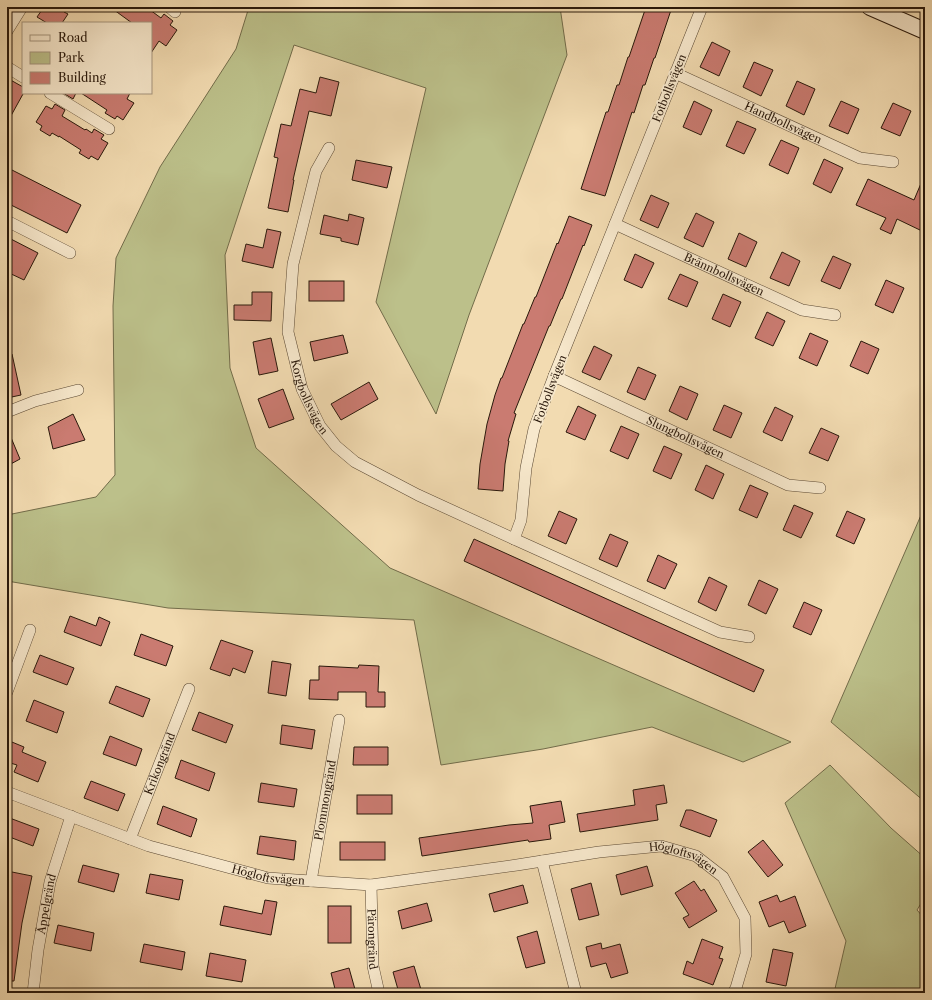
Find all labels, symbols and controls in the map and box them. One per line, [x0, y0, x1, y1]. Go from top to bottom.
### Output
legend [22, 22, 152, 94]
text: Road [58, 30, 88, 45]
text: Park [58, 50, 85, 65]
street label: Fotbollsvägen [649, 52, 689, 124]
text: Building [58, 70, 106, 85]
street label: Handbollsvägen [742, 99, 824, 147]
street label: Brännbollsvägen [682, 250, 766, 299]
street label: Fotbollsvägen [531, 353, 570, 425]
street label: Korgbollsvägen [288, 358, 331, 437]
street label: Slungbollsvägen [644, 413, 727, 461]
street label: Krikongränd [141, 730, 178, 797]
street label: Plommongränd [311, 759, 339, 841]
street label: Högloftsvägen [648, 838, 721, 877]
street label: Högloftsvägen [230, 862, 306, 888]
street label: Äppelgränd [34, 872, 59, 936]
street label: Pärongränd [365, 908, 381, 971]

